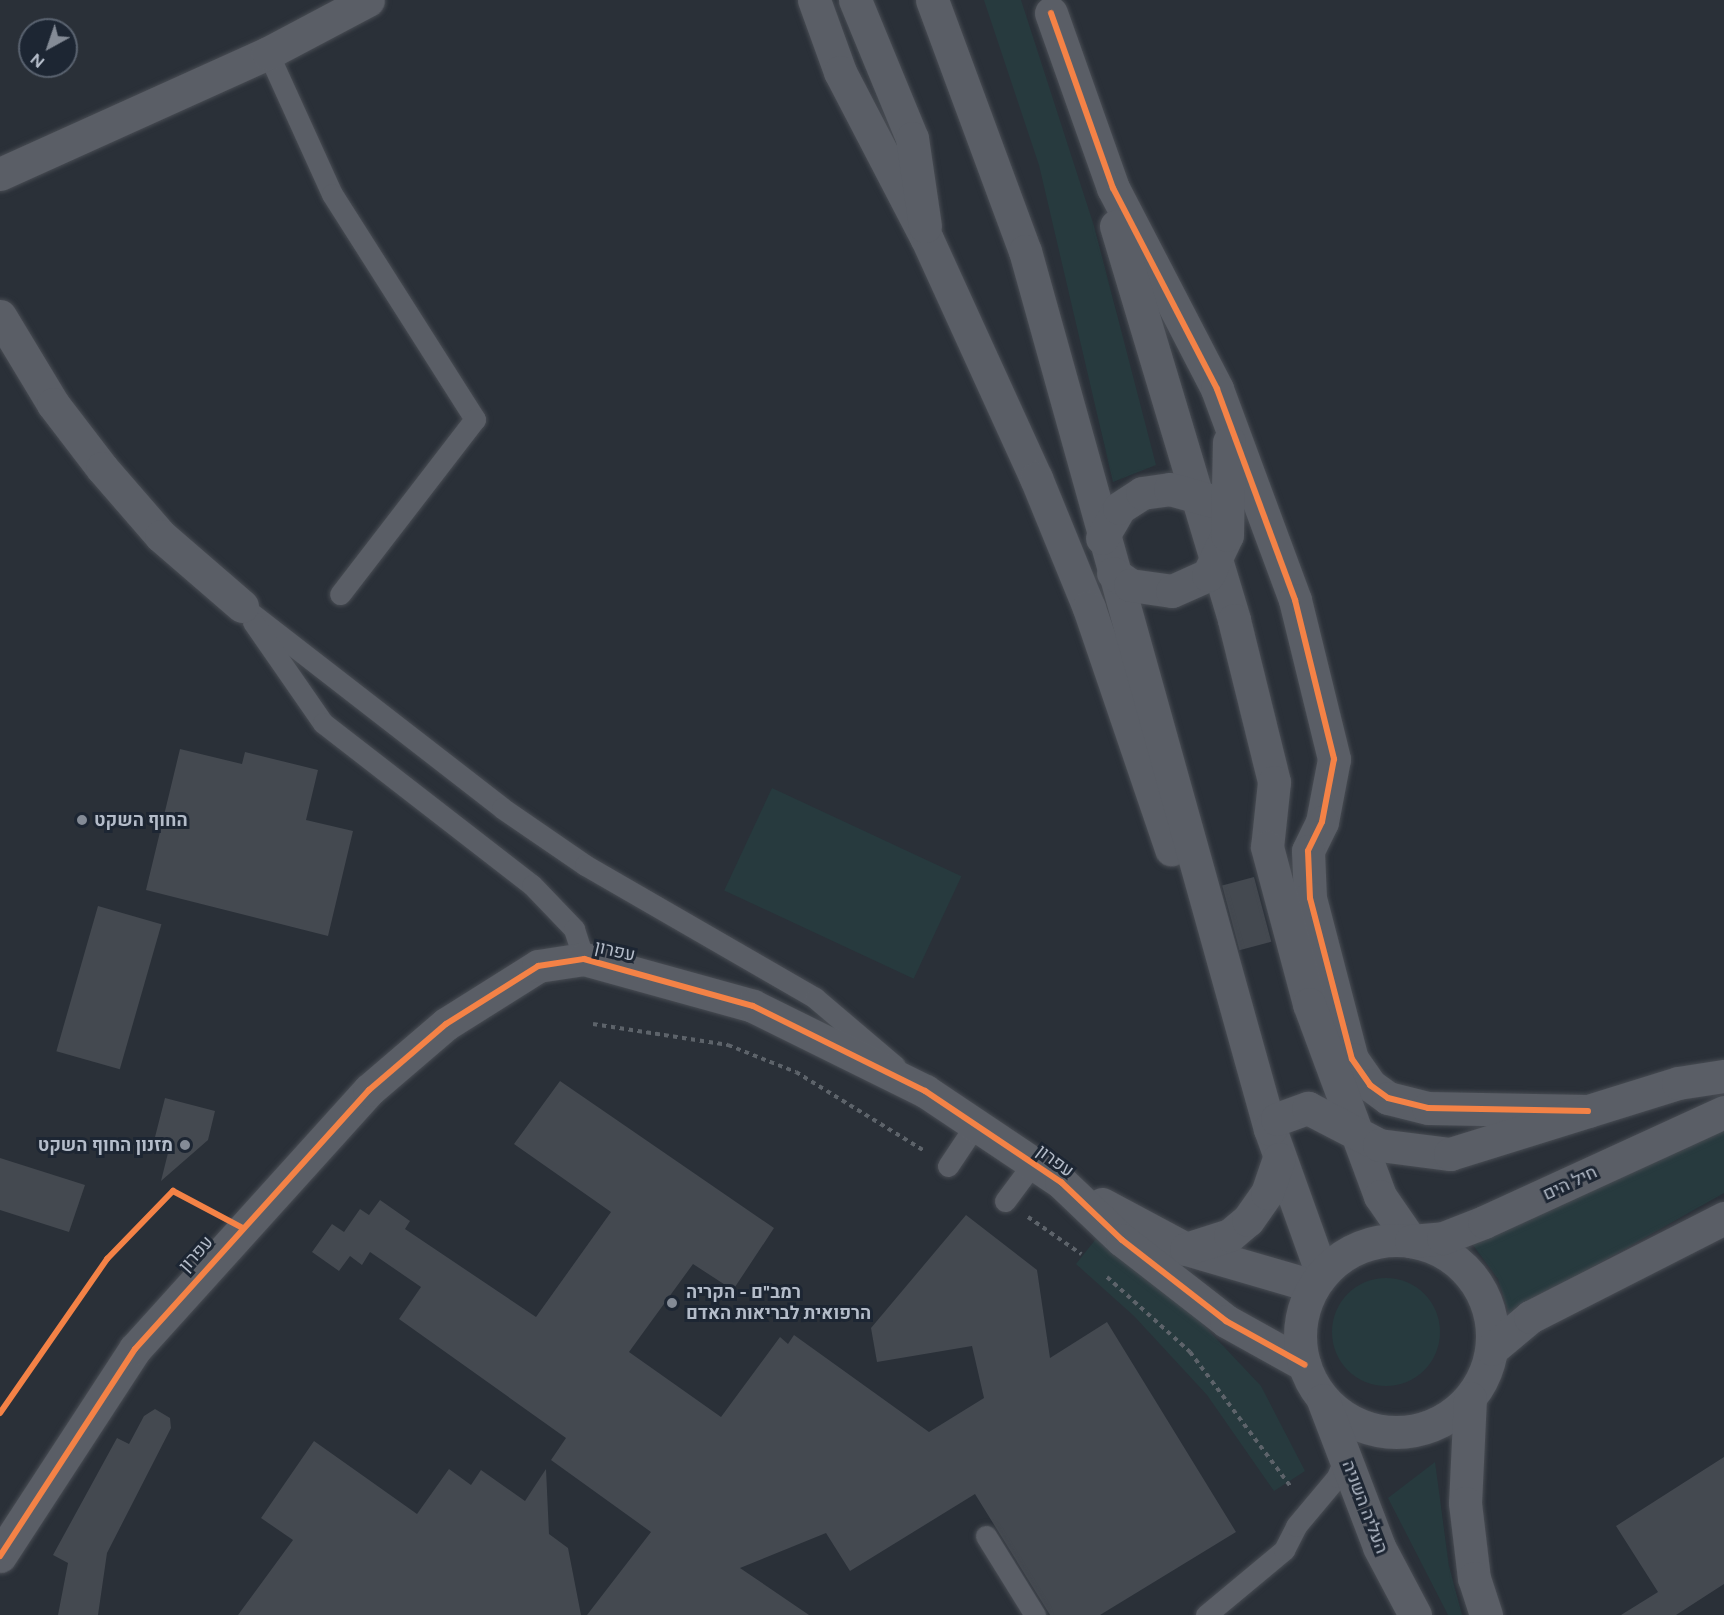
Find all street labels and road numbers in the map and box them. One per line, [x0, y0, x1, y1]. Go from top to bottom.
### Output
street label: עפרון [593, 936, 637, 966]
street label: עפרון [1032, 1140, 1078, 1182]
street label: חיל הים [1539, 1161, 1601, 1205]
street label: עפרון [174, 1232, 218, 1276]
street label: העליה השניה [1337, 1457, 1393, 1557]

